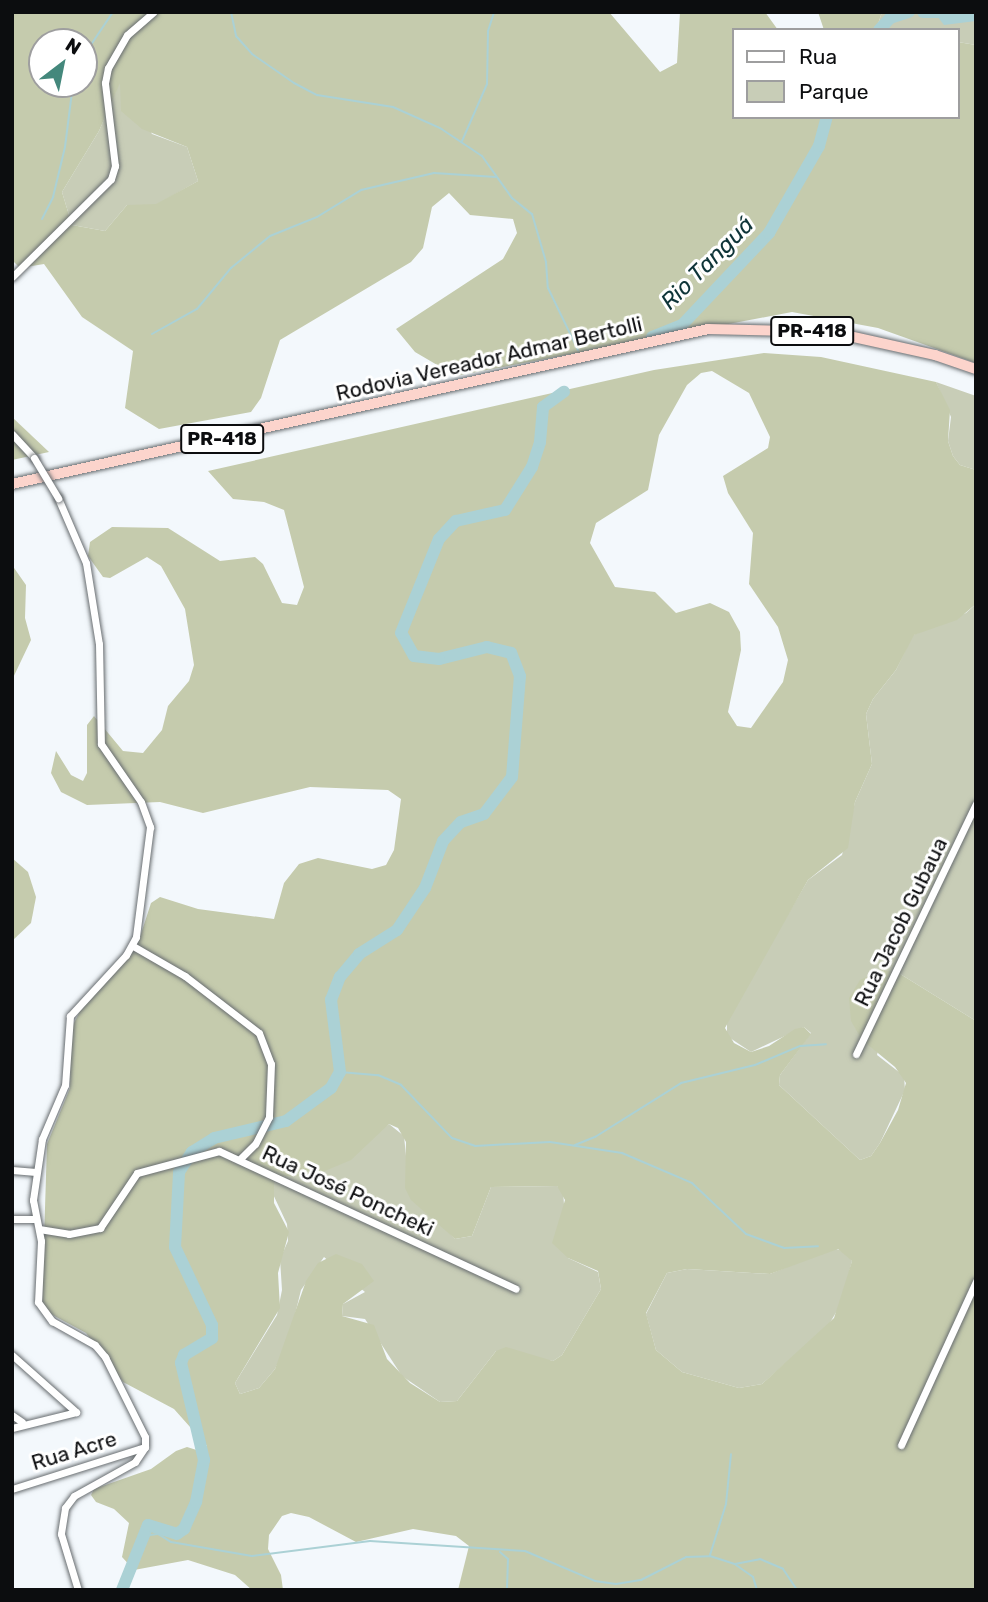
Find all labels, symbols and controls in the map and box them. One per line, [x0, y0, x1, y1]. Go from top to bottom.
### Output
north arrow [28, 28, 98, 98]
legend [732, 28, 960, 119]
text: N [61, 33, 85, 60]
text: Rua [799, 44, 837, 69]
text: Parque [799, 79, 869, 104]
water label: Rio Tanguá [654, 210, 760, 316]
street label: Rodovia Vereador Admar Bertolli [332, 311, 646, 407]
road number: PR-418 [770, 316, 854, 346]
road number: PR-418 [180, 424, 264, 454]
street label: Rua Jacob Gubaua [849, 834, 953, 1010]
street label: Rua José Poncheki [258, 1140, 438, 1242]
street label: Rua Acre [28, 1426, 120, 1476]

